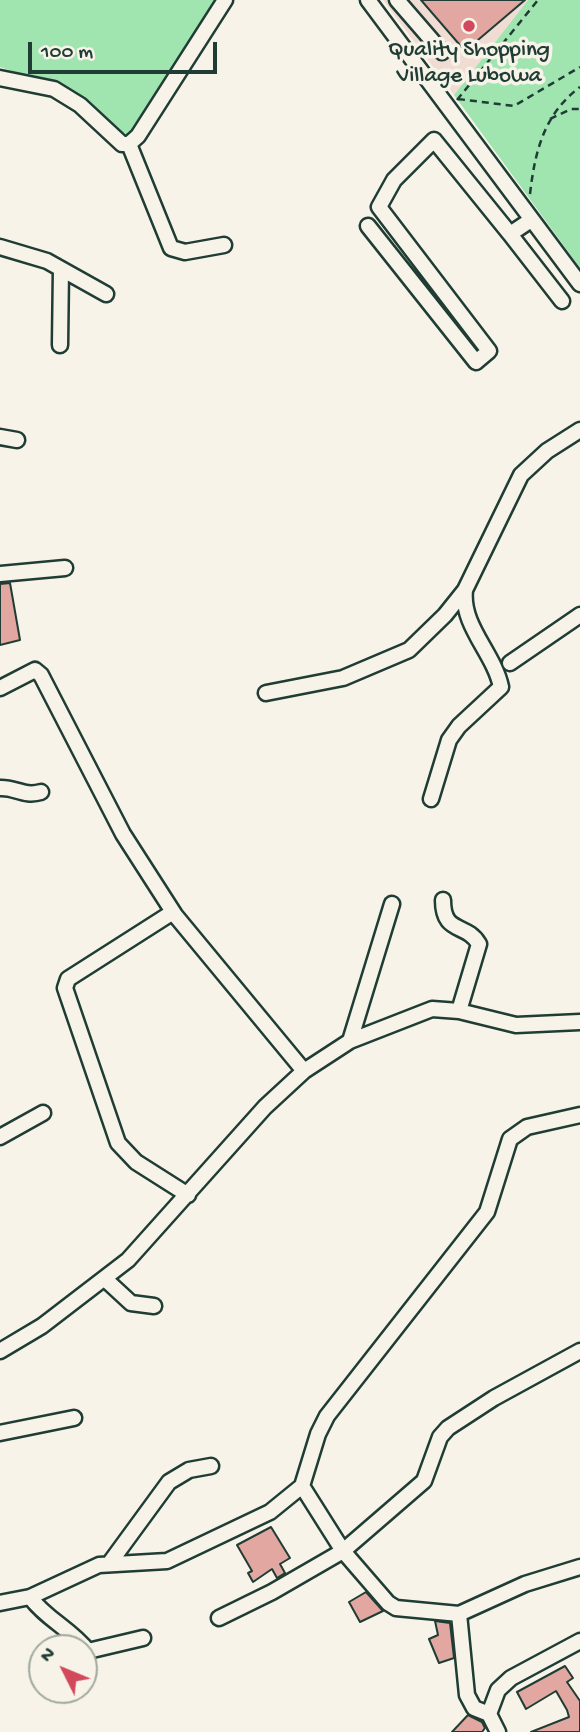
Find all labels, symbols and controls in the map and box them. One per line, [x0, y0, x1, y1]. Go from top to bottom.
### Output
marker: Quality Shopping Village Lubowa [461, 18, 477, 34]
scale bar [32, 28, 220, 72]
place label: Quality Shopping Village Lubowa [388, 37, 550, 91]
text: 100 m [41, 41, 93, 66]
north arrow [28, 1634, 98, 1704]
text: N [36, 1643, 61, 1668]

